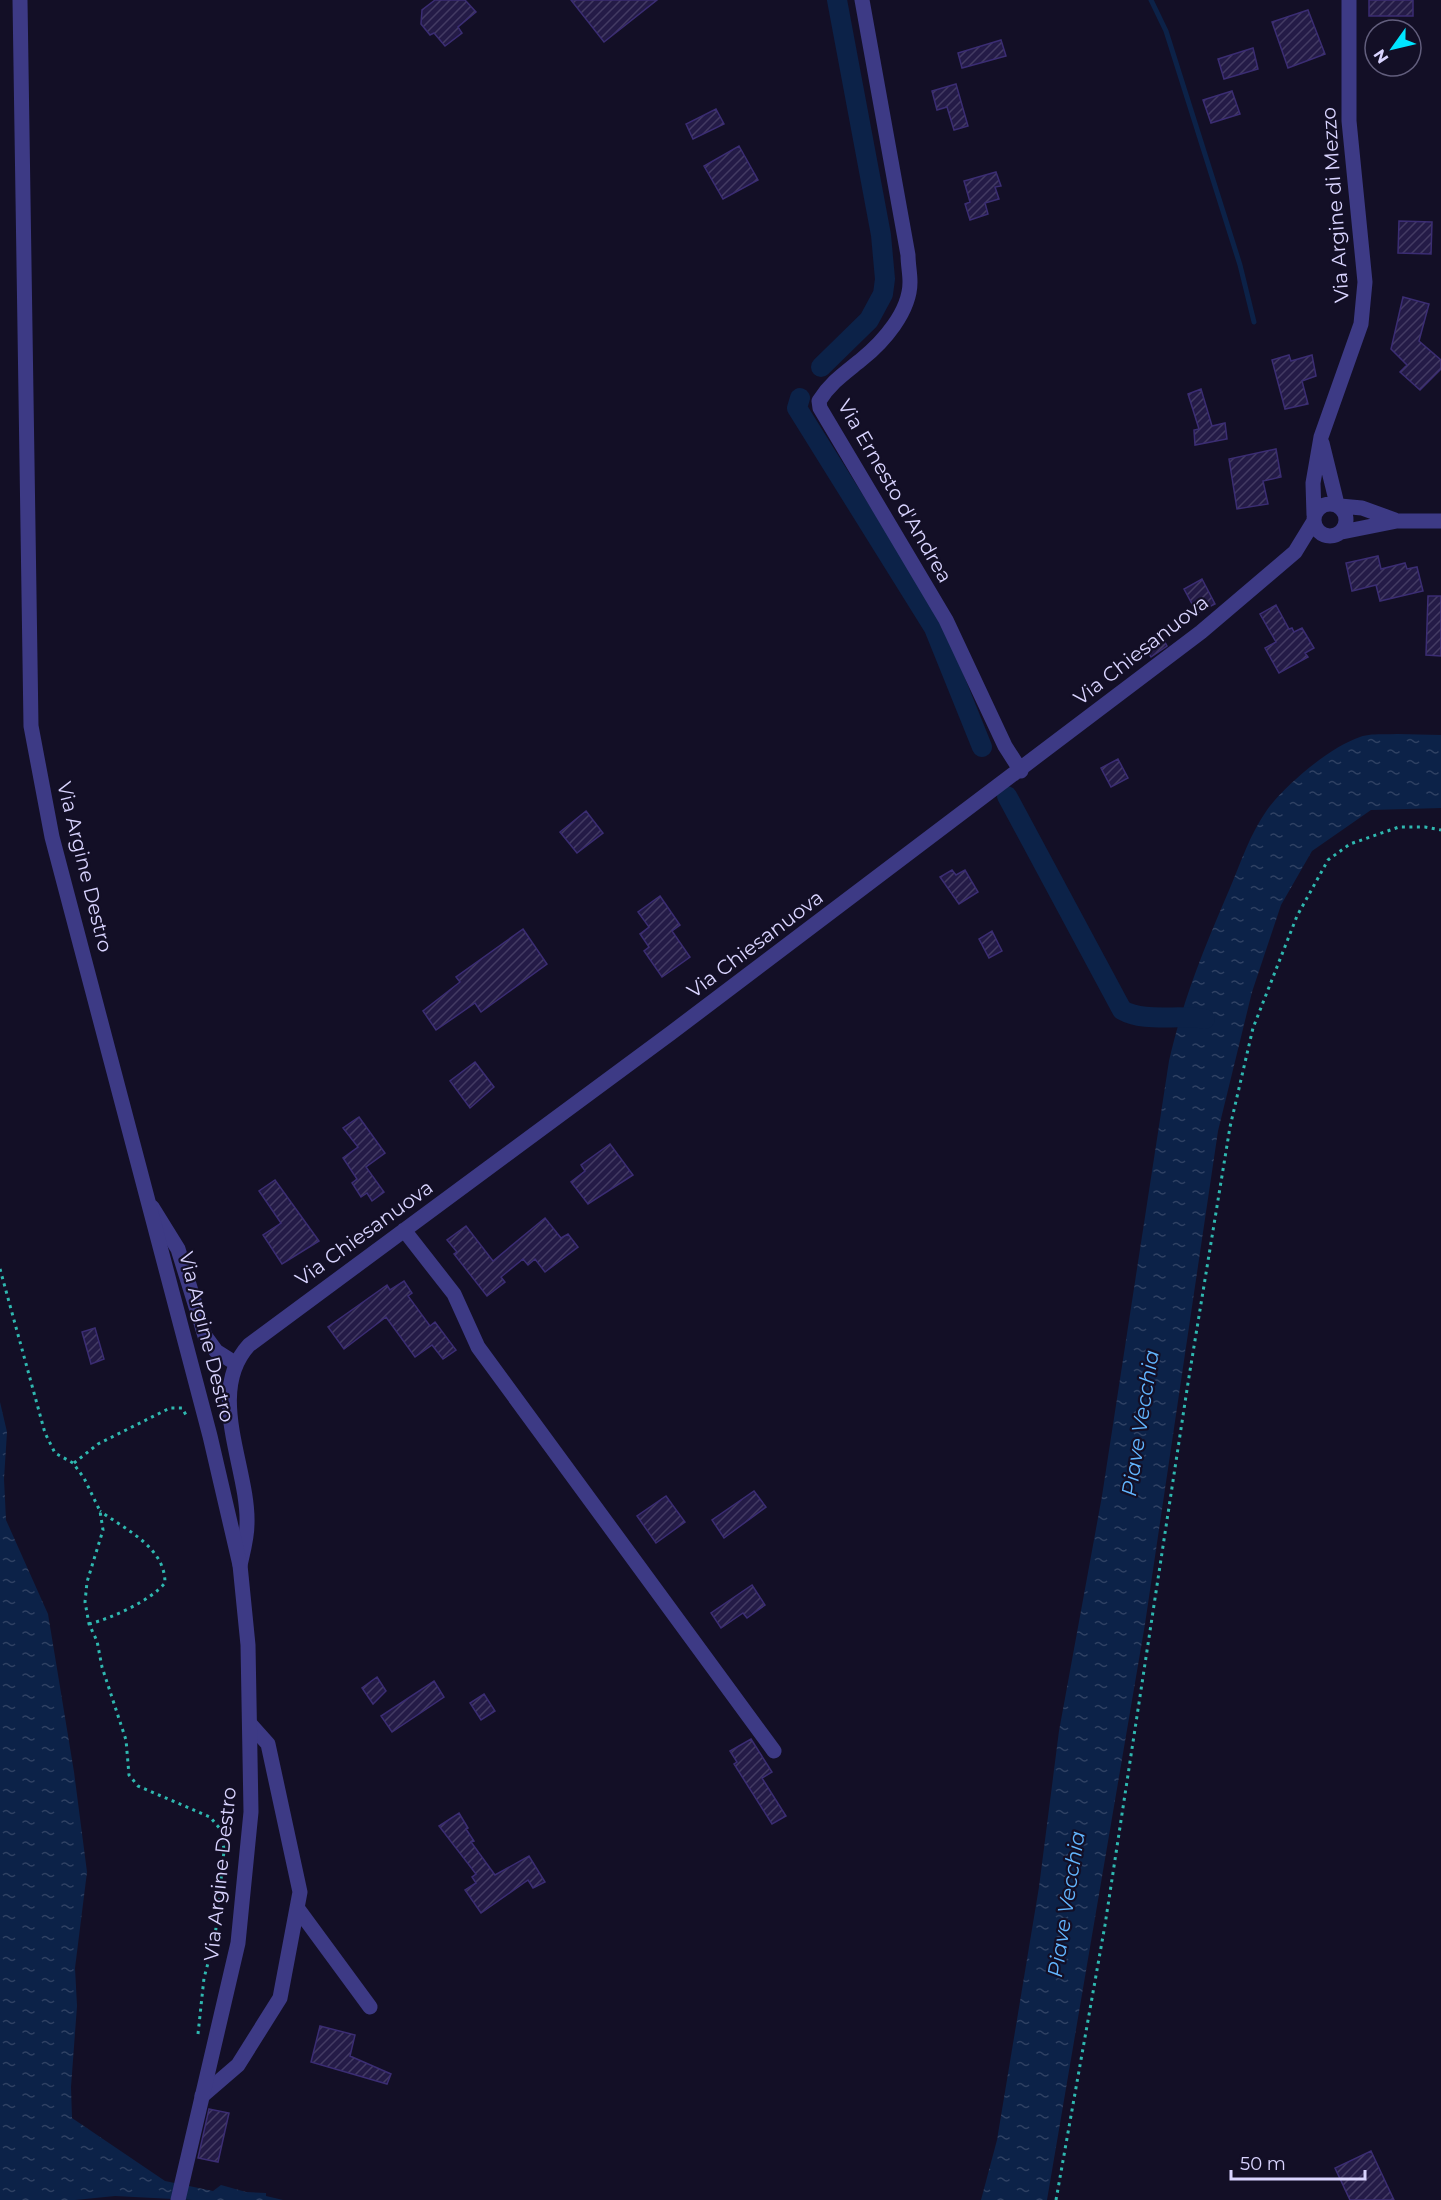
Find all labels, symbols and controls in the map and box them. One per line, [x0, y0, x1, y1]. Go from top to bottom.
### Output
north arrow [1363, 18, 1423, 78]
text: N [1369, 45, 1392, 67]
street label: Via Argine di Mezzo [1316, 106, 1354, 304]
street label: Via Ernesto d'Andrea [833, 395, 957, 587]
street label: Via Chiesanuova [1069, 590, 1213, 710]
street label: Via Argine Destro [52, 779, 118, 955]
street label: Via Chiesanuova [682, 885, 828, 1003]
street label: Via Chiesanuova [291, 1175, 437, 1291]
street label: Via Argine Destro [174, 1249, 240, 1425]
water label: Piave Vecchia [1116, 1348, 1164, 1498]
street label: Via Argine Destro [199, 1786, 241, 1962]
water label: Piave Vecchia [1042, 1829, 1090, 1979]
scale bar [1231, 2143, 1364, 2181]
text: 50 m [1240, 2153, 1286, 2175]

